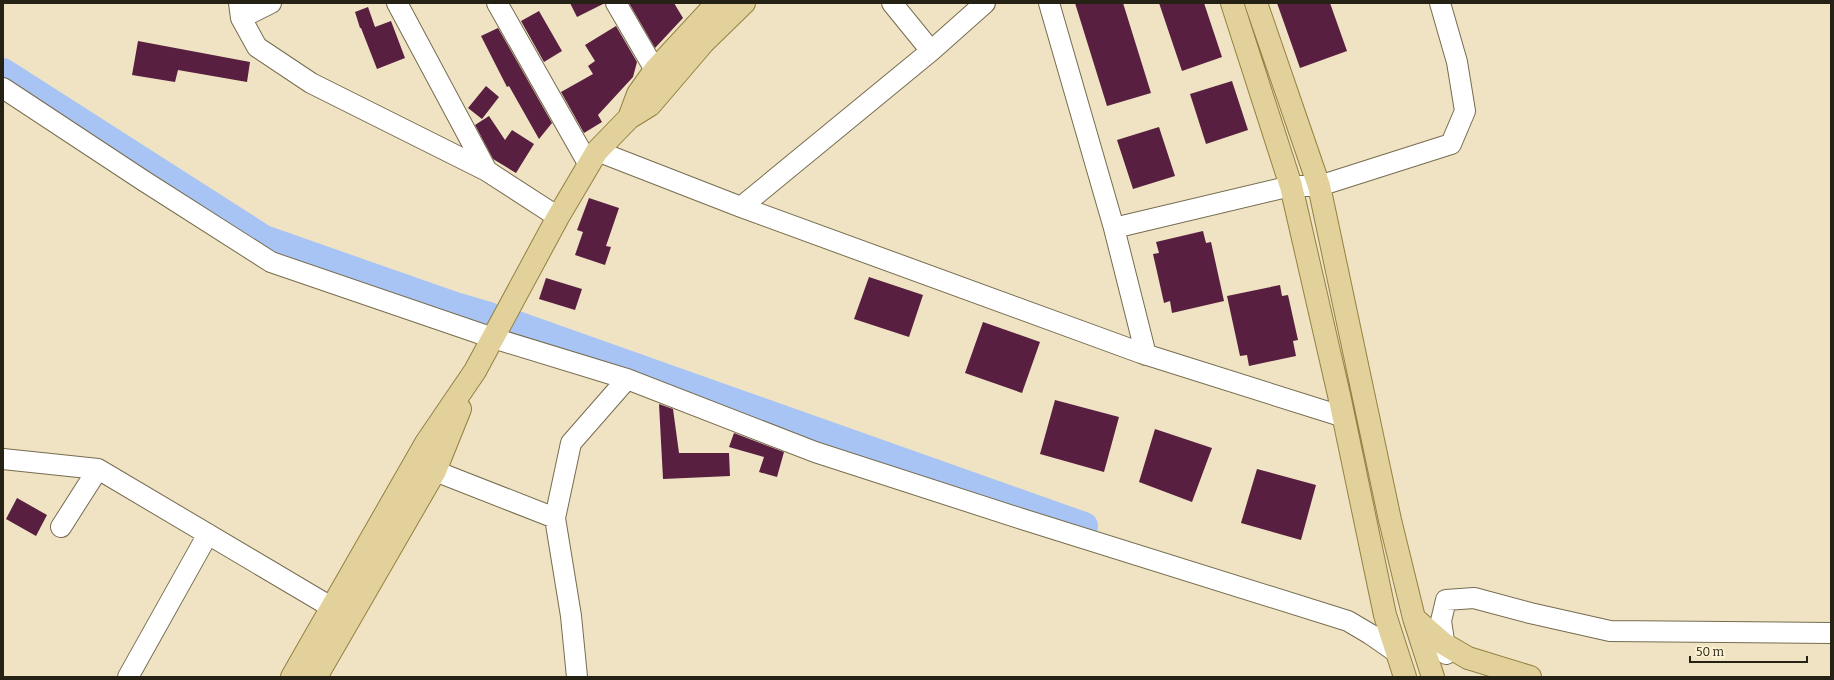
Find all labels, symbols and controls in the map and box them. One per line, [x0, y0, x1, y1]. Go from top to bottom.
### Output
scale bar [1690, 638, 1807, 664]
text: 50 m [1696, 645, 1725, 659]

